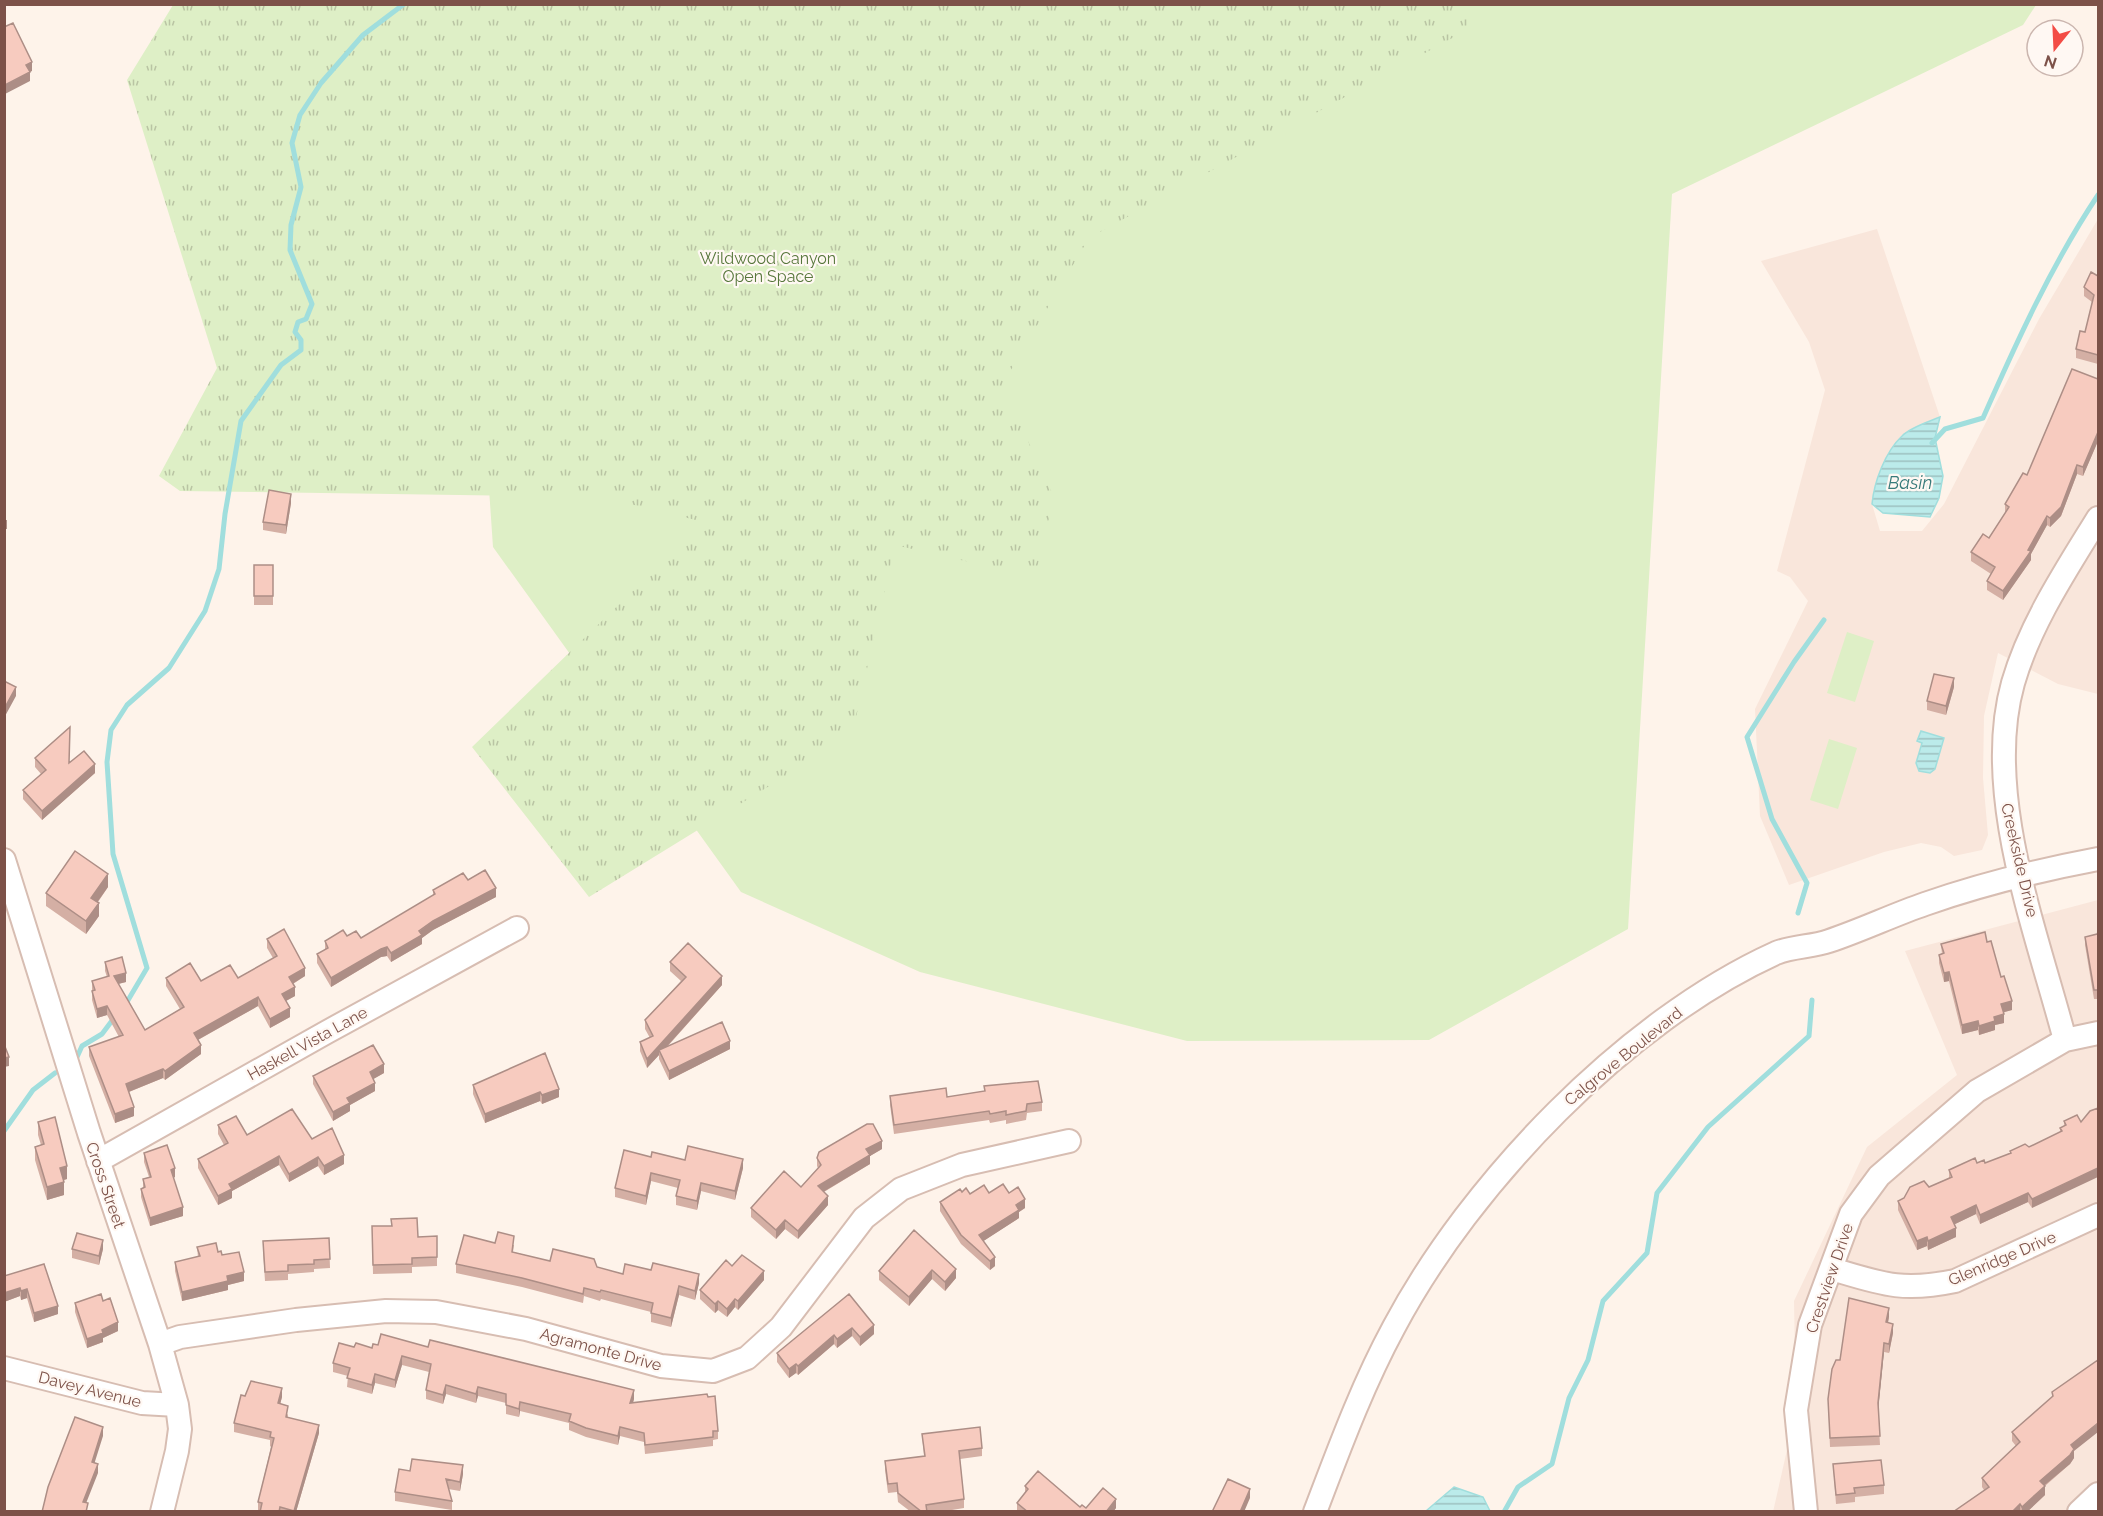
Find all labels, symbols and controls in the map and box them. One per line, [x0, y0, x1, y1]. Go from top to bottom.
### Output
north arrow [2025, 18, 2085, 78]
text: N [2042, 51, 2059, 73]
park label: Wildwood Canyon Open Space [700, 249, 836, 286]
water label: Basin [1888, 472, 1932, 493]
street label: Creekside Drive [1997, 801, 2042, 919]
street label: Haskell Vista Lane [244, 1003, 371, 1084]
street label: Calgrove Boulevard [1561, 1003, 1686, 1110]
street label: Cross Street [82, 1140, 129, 1231]
street label: Crestview Drive [1802, 1221, 1857, 1336]
street label: Glenridge Drive [1945, 1227, 2059, 1290]
street label: Agramonte Drive [538, 1324, 664, 1375]
street label: Davey Avenue [37, 1368, 143, 1411]

